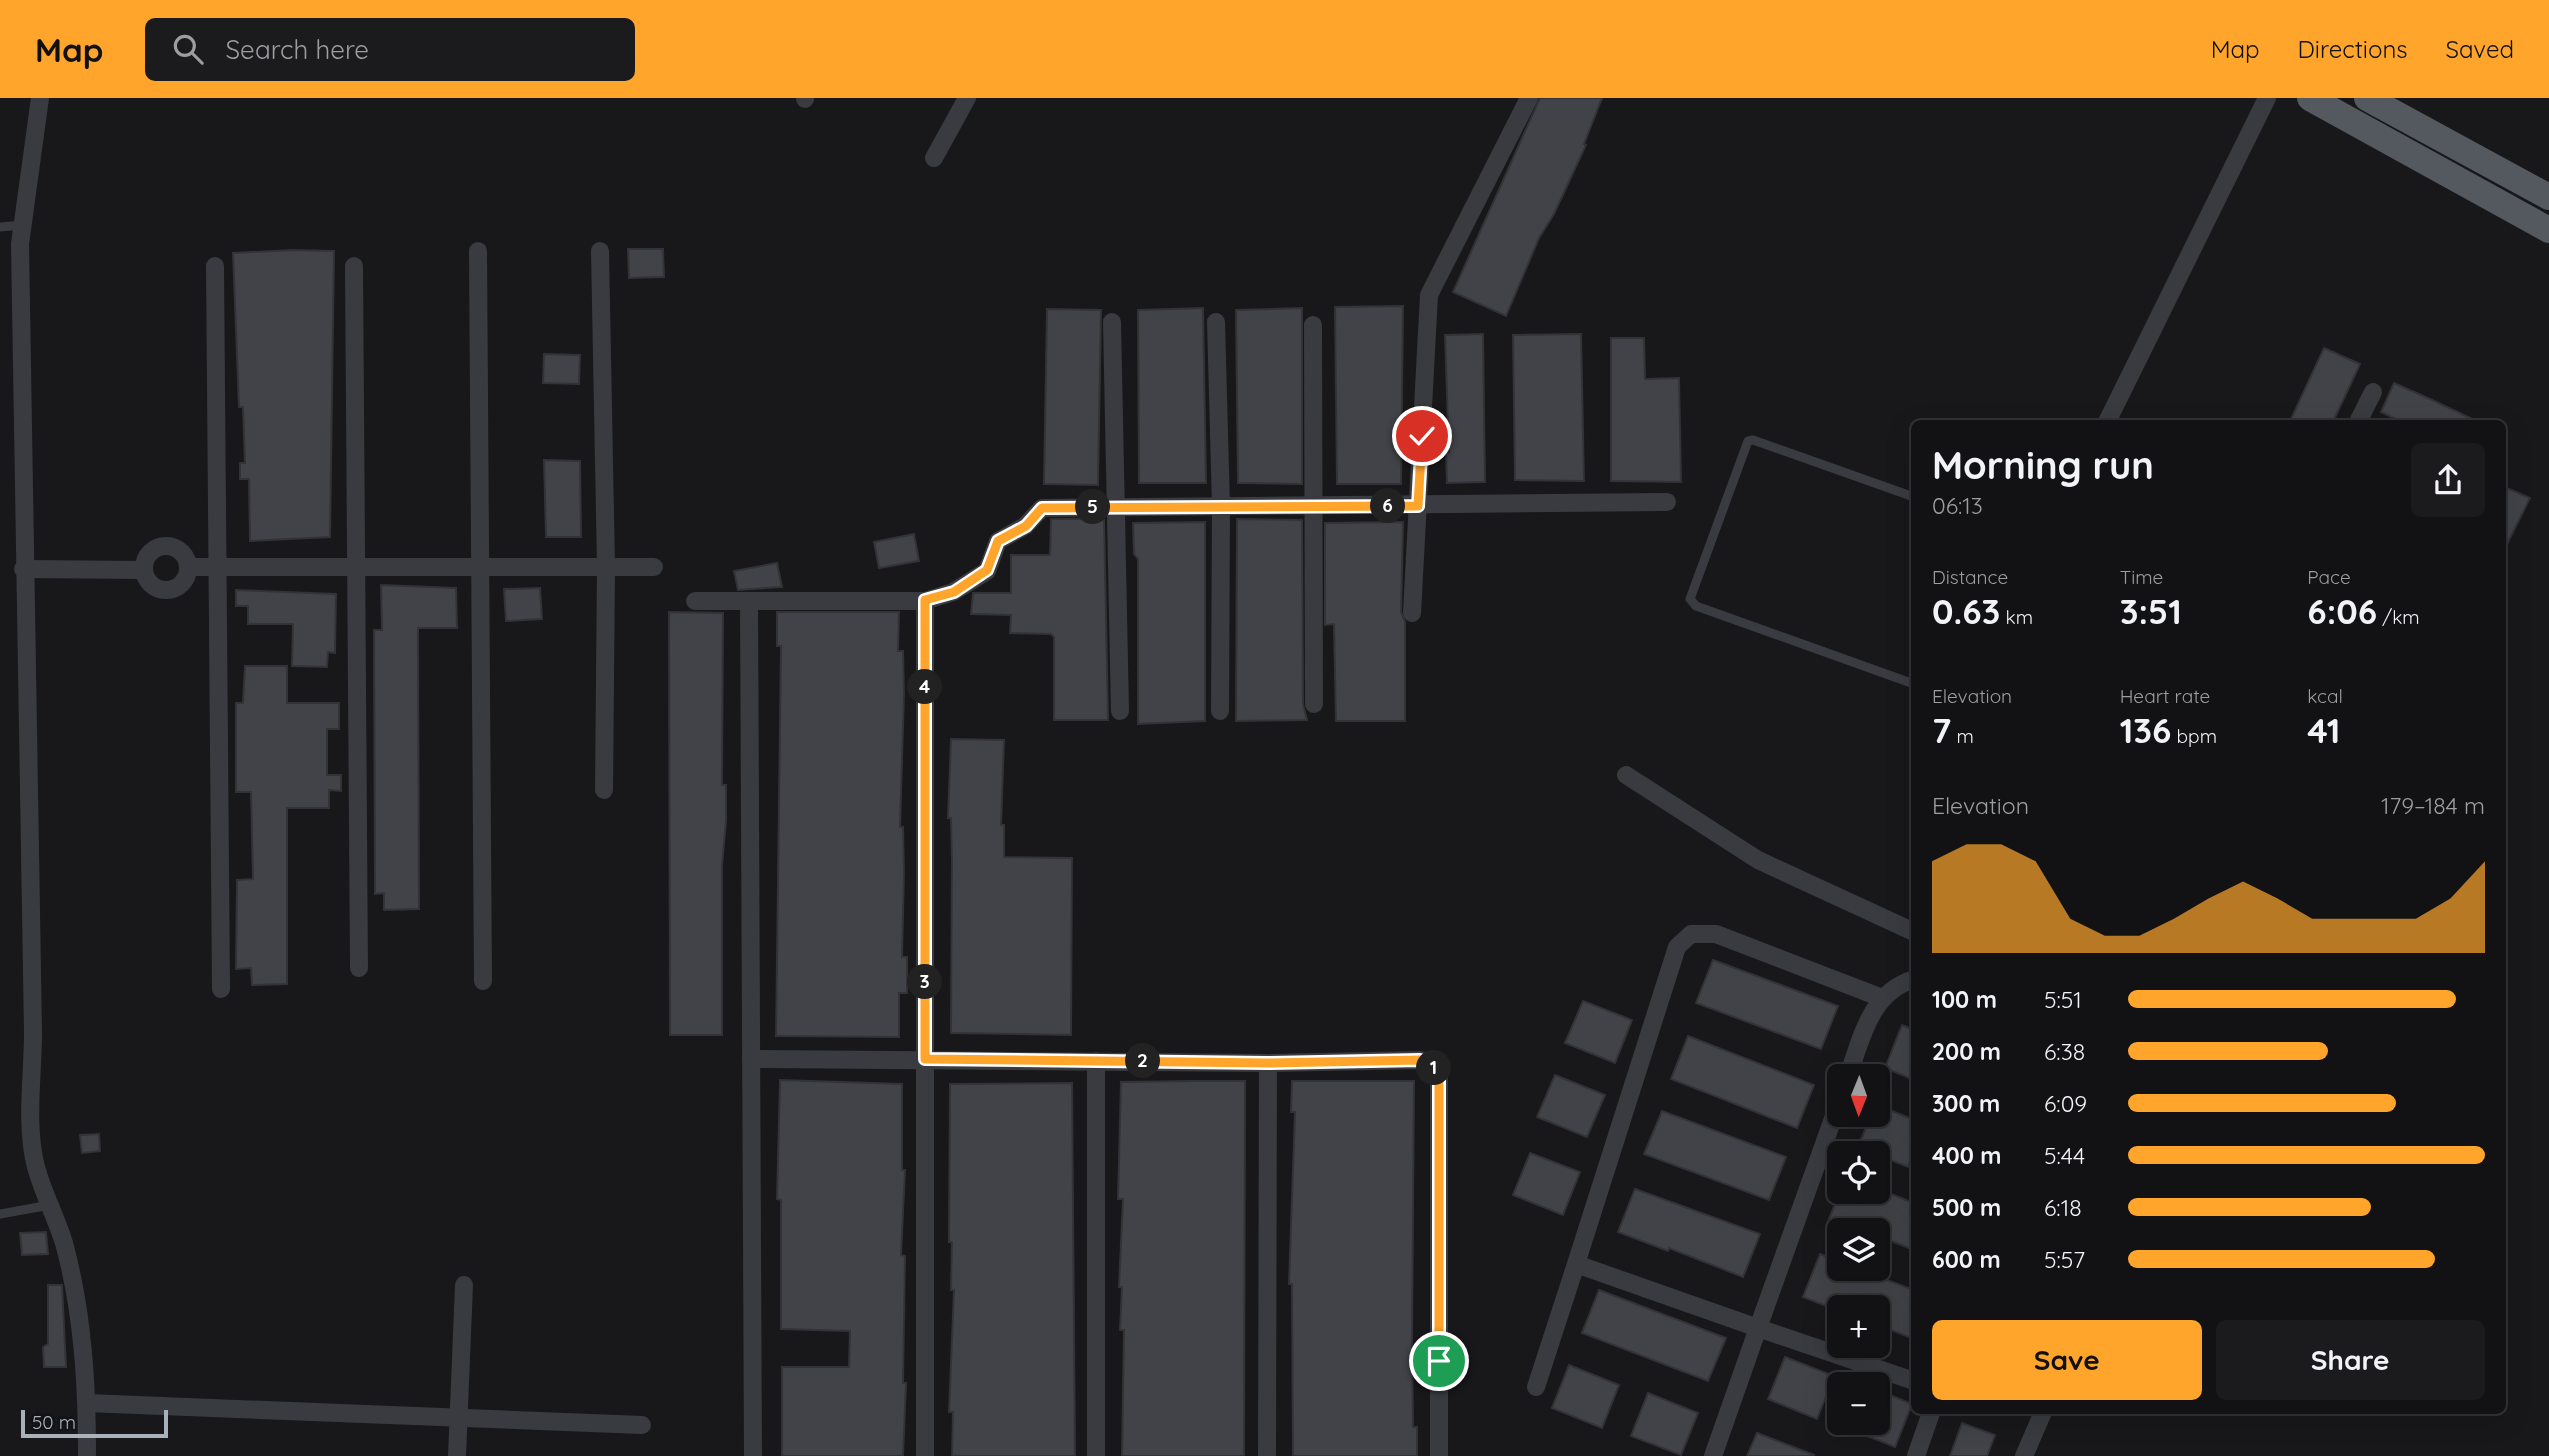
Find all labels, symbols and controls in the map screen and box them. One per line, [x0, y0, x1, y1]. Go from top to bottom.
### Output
search box [145, 18, 635, 81]
text: Map [35, 29, 103, 70]
icon: search [169, 30, 207, 68]
text: Search here [225, 33, 369, 66]
text: Map [2211, 34, 2260, 64]
text: Directions [2298, 34, 2408, 64]
text: Saved [2446, 34, 2514, 64]
pin [1392, 406, 1452, 466]
icon: check [1403, 417, 1441, 455]
text: Morning run [1932, 441, 2154, 489]
button: share [2411, 443, 2485, 517]
pin: 6 [1370, 488, 1406, 524]
pin: 5 [1076, 490, 1110, 524]
text: 06:13 [1932, 491, 1983, 520]
text: 6 [1382, 493, 1393, 517]
text: 5 [1087, 494, 1098, 518]
text: Distance [1932, 565, 2008, 589]
text: Time [2120, 565, 2163, 589]
text: Pace [2307, 565, 2351, 589]
text: 0.63 [1932, 589, 2000, 633]
text: 3:51 [2120, 589, 2182, 633]
text: 6:06 [2307, 589, 2377, 633]
text: km [2000, 605, 2033, 629]
text: /km [2377, 605, 2420, 629]
pin: 4 [908, 670, 942, 704]
text: 4 [919, 674, 930, 698]
text: Elevation [1932, 684, 2012, 708]
text: Heart rate [2120, 684, 2210, 708]
text: kcal [2307, 684, 2343, 708]
text: 7 [1932, 708, 1951, 752]
text: 136 [2120, 708, 2171, 752]
text: 41 [2307, 708, 2340, 752]
text: m [1951, 724, 1974, 748]
text: bpm [2171, 724, 2217, 748]
text: Elevation [1932, 791, 2029, 820]
text: 179–184 m [2381, 791, 2485, 820]
pin: 3 [908, 964, 942, 1000]
text: 3 [919, 969, 930, 993]
text: 100 m [1932, 985, 1997, 1014]
text: 5:51 [2044, 985, 2082, 1014]
text: 200 m [1932, 1037, 2001, 1066]
text: 6:38 [2044, 1037, 2085, 1066]
pin: 2 [1126, 1044, 1160, 1079]
text: 2 [1137, 1048, 1148, 1072]
pin: 1 [1416, 1051, 1452, 1086]
text: 1 [1430, 1055, 1437, 1079]
north arrow [1827, 1064, 1890, 1127]
map controls [1827, 1064, 1890, 1435]
text: 300 m [1932, 1089, 2000, 1118]
text: 6:09 [2044, 1089, 2087, 1118]
button: locate [1827, 1141, 1890, 1204]
text: 400 m [1932, 1141, 2001, 1170]
text: 5:44 [2044, 1141, 2085, 1170]
text: 500 m [1932, 1193, 2001, 1222]
text: 6:18 [2044, 1193, 2082, 1222]
button: layers [1827, 1218, 1890, 1281]
text: 600 m [1932, 1245, 2001, 1274]
text: 5:57 [2044, 1245, 2085, 1274]
button: + [1827, 1295, 1890, 1358]
button: Save [1932, 1320, 2202, 1400]
button: Share [2216, 1320, 2485, 1400]
pin [1409, 1331, 1469, 1391]
icon: arrive [1420, 1342, 1458, 1380]
button: − [1827, 1372, 1890, 1435]
scale bar [21, 1407, 168, 1439]
text: 50 m [32, 1410, 76, 1434]

